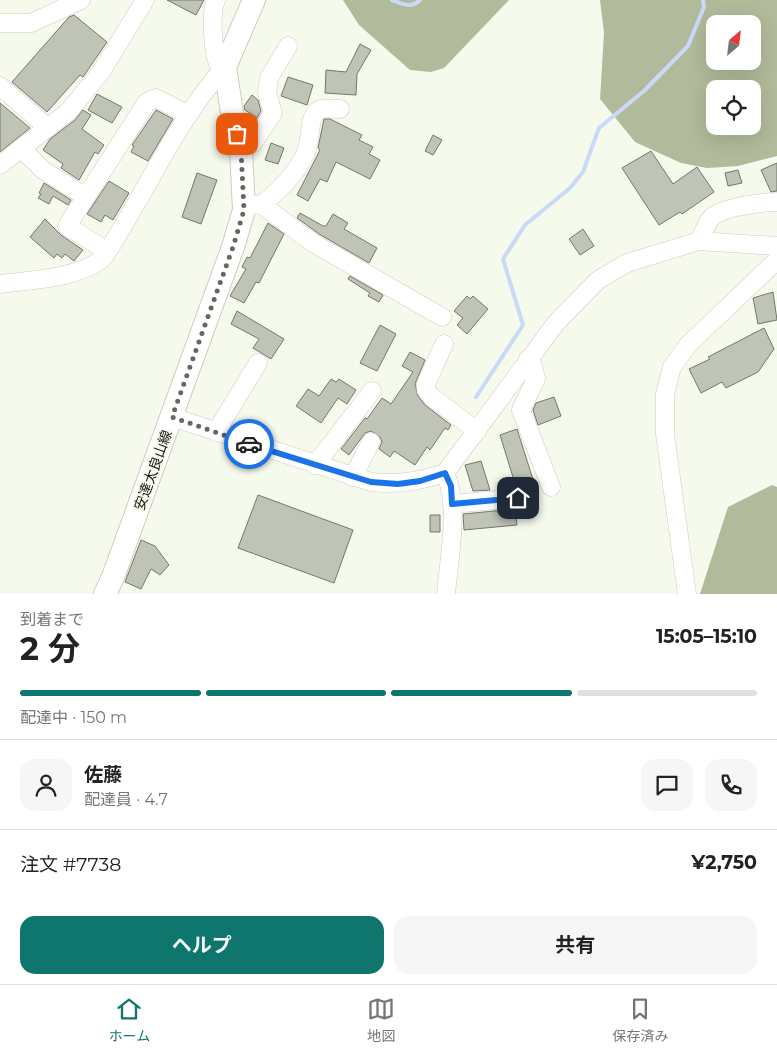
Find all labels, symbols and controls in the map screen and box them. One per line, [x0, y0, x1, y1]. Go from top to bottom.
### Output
north arrow [706, 15, 761, 70]
map controls [706, 15, 761, 135]
button: locate [706, 80, 761, 135]
pin [216, 113, 258, 155]
icon: bag [223, 120, 251, 148]
courier [224, 419, 274, 469]
street label: 安達太良山線 [130, 427, 176, 513]
icon: car [235, 430, 263, 458]
pin [497, 477, 539, 519]
icon: home [504, 484, 532, 512]
text: 到着まで [20, 610, 84, 629]
text: 15:05–15:10 [656, 625, 757, 648]
text: 2 分 [20, 629, 80, 668]
text: 配達中 · 150 m [20, 708, 127, 727]
button: person [20, 759, 72, 811]
button: chat [641, 759, 693, 811]
button: phone [705, 759, 757, 811]
text: 佐藤 [84, 763, 122, 786]
text: 配達員 · 4.7 [84, 790, 168, 809]
text: ¥2,750 [691, 851, 757, 874]
text: 注文 #7738 [20, 853, 121, 876]
button: ヘルプ [20, 916, 384, 974]
button: 共有 [394, 916, 757, 974]
tab: ホーム [109, 995, 150, 1045]
tab: 地図 [367, 995, 395, 1045]
tab: 保存済み [612, 995, 668, 1045]

